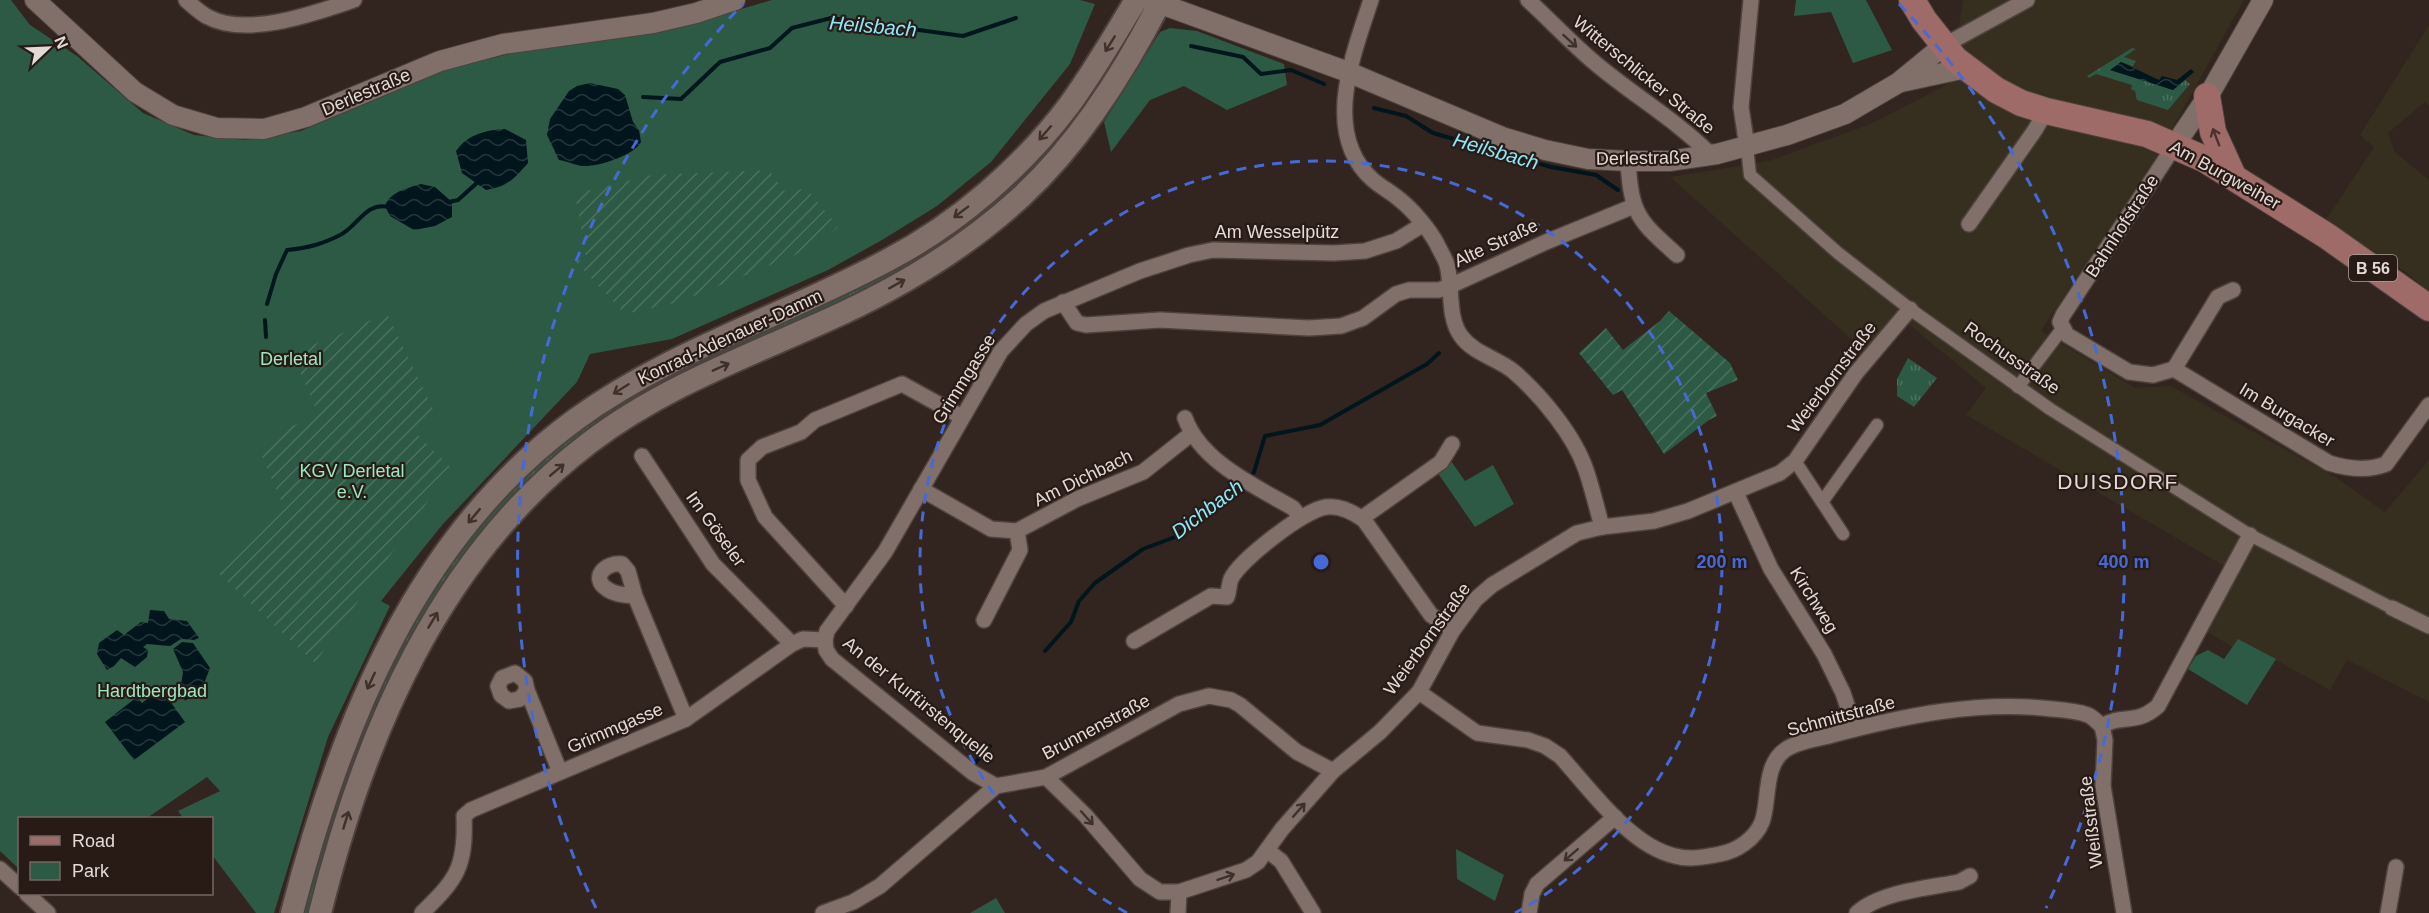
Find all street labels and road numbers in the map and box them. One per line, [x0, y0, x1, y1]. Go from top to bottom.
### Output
street label: Witterschlicker Straße [1569, 12, 1719, 138]
street label: Derlestraße [319, 64, 413, 120]
street label: Am Burgweiher [2166, 136, 2284, 214]
street label: Derlestraße [1596, 147, 1690, 169]
street label: Bahnhofstraße [2081, 171, 2163, 281]
street label: Alte Straße [1451, 215, 1541, 271]
street label: Am Wesselpütz [1215, 222, 1339, 242]
road number: B 56 [2349, 255, 2397, 281]
street label: Konrad-Adenauer-Damm [635, 285, 825, 389]
street label: Weierbornstraße [1784, 318, 1880, 436]
street label: Rochusstraße [1960, 318, 2064, 398]
street label: Grimmgasse [928, 330, 1000, 428]
street label: Im Burgacker [2236, 379, 2338, 451]
street label: Am Dichbach [1031, 446, 1135, 510]
street label: Im Göseler [682, 488, 750, 570]
street label: Kirchweg [1786, 563, 1842, 637]
street label: Weierbornstraße [1380, 579, 1474, 699]
street label: An der Kurfürstenquelle [839, 633, 999, 767]
street label: Brunnenstraße [1039, 690, 1153, 764]
street label: Schmittstraße [1785, 692, 1897, 740]
street label: Grimmgasse [564, 699, 666, 757]
street label: Weißstraße [2075, 775, 2107, 869]

